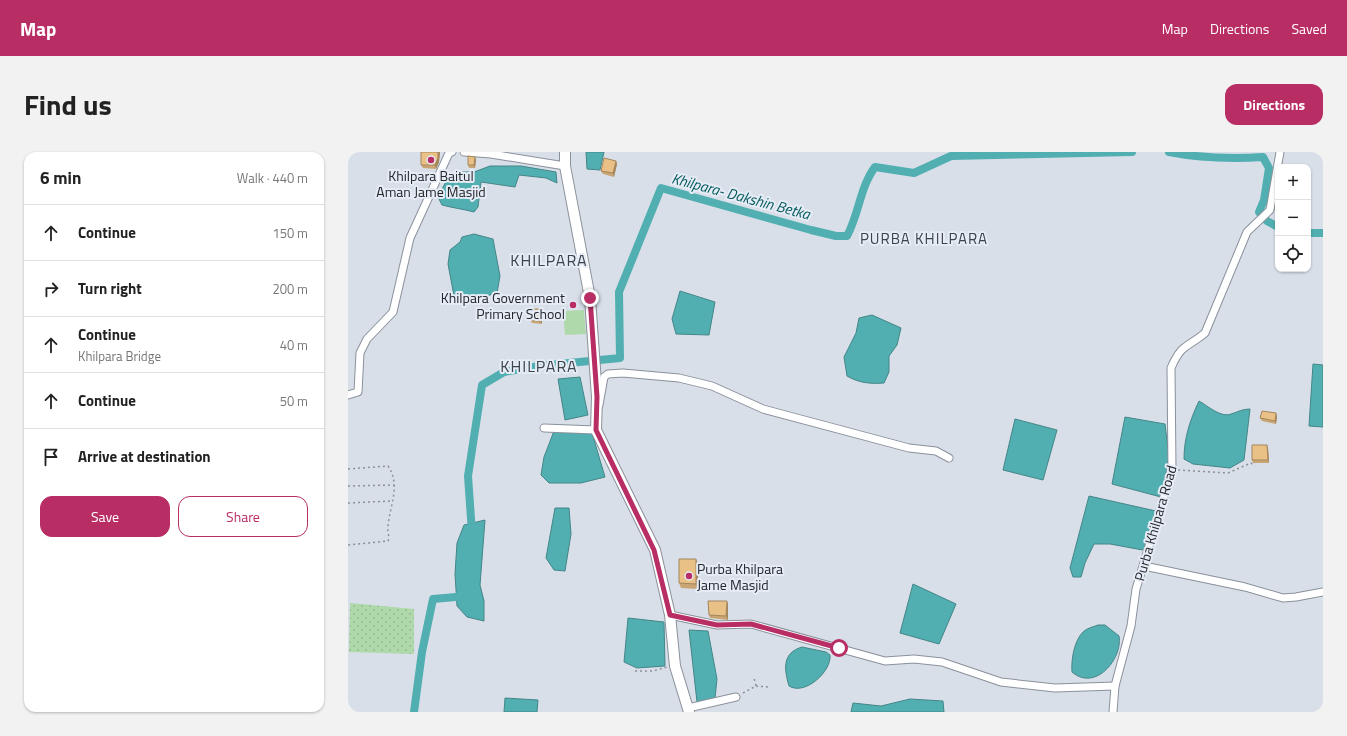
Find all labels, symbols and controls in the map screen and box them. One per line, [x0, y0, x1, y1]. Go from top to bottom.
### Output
text: Map [20, 14, 56, 43]
text: Map [1162, 18, 1188, 39]
text: Directions [1210, 18, 1269, 39]
text: Saved [1291, 18, 1327, 39]
text: Find us [24, 83, 112, 126]
button: Directions [1225, 84, 1323, 125]
marker: Khilpara Baitul Aman Jame Masjid [426, 155, 436, 165]
map controls [1275, 164, 1311, 272]
button: + [1275, 164, 1311, 200]
text: 6 min [40, 165, 81, 191]
place label: Khilpara Baitul Aman Jame Masjid [376, 165, 486, 202]
water label: Khilpara- Dakshin Betka [669, 166, 814, 226]
text: Walk · 440 m [237, 168, 308, 188]
button: − [1275, 200, 1311, 236]
text: Continue [78, 221, 136, 244]
icon: ahead [40, 222, 62, 244]
text: 150 m [272, 223, 308, 243]
district label: PURBA KHILPARA [860, 227, 988, 250]
button: locate [1275, 236, 1311, 272]
district label: KHILPARA [510, 248, 588, 272]
text: Turn right [78, 277, 142, 300]
icon: right [40, 278, 62, 300]
text: 200 m [272, 279, 308, 299]
place label: Khilpara Government Primary School [441, 287, 565, 324]
route end [581, 289, 599, 307]
marker: Khilpara Government Primary School [568, 300, 578, 310]
text: Continue [78, 323, 136, 346]
icon: ahead [40, 334, 62, 356]
text: 40 m [280, 335, 308, 355]
text: Khilpara Bridge [78, 346, 161, 366]
district label: KHILPARA [500, 354, 578, 378]
text: Continue [78, 389, 136, 412]
icon: ahead [40, 390, 62, 412]
text: 50 m [280, 391, 308, 411]
text: Arrive at destination [78, 445, 211, 468]
icon: arrive [40, 446, 62, 468]
street label: Purba Khilpara Road [1128, 463, 1182, 583]
button: Save [40, 496, 170, 537]
button: Share [178, 496, 308, 537]
place label: Purba Khilpara Jame Masjid [697, 558, 783, 595]
marker: Purba Khilpara Jame Masjid [684, 571, 694, 581]
route start [830, 639, 848, 657]

